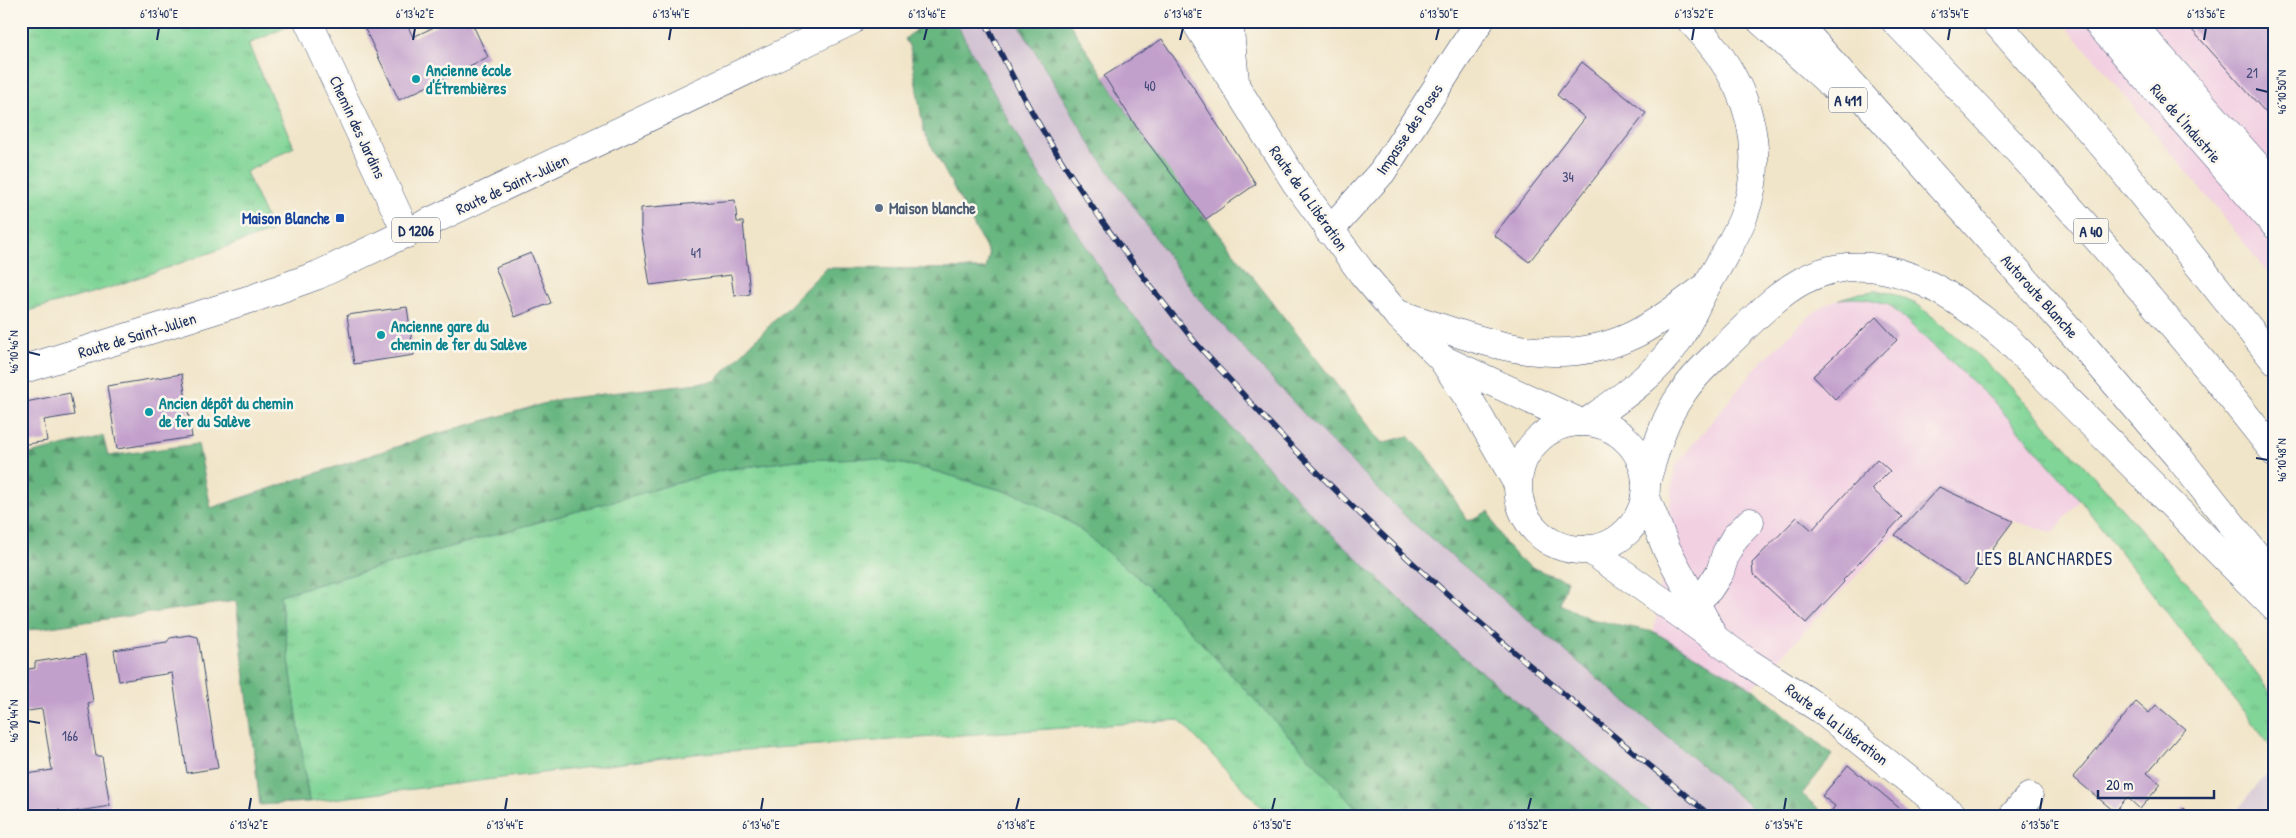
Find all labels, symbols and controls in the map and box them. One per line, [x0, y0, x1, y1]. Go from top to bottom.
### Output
text: 6°13'40"E [140, 5, 179, 22]
text: 6°13'42"E [396, 5, 435, 22]
text: 6°13'44"E [652, 5, 690, 22]
text: 6°13'46"E [908, 5, 946, 22]
text: 6°13'48"E [1164, 5, 1203, 22]
text: 6°13'50"E [1420, 5, 1459, 22]
text: 6°13'52"E [1675, 5, 1714, 22]
text: 6°13'54"E [1931, 5, 1970, 22]
text: 6°13'56"E [2187, 5, 2226, 22]
place label: Ancienne école d'Étrembières [426, 59, 512, 99]
house number: 21 [2246, 63, 2258, 82]
text: 46°10'50"N [2273, 70, 2290, 114]
street label: Chemin des Jardins [325, 72, 391, 182]
marker: Ancienne école d'Étrembières [410, 73, 422, 85]
house number: 40 [1144, 76, 1156, 95]
street label: Impasse des Poses [1370, 79, 1448, 179]
street label: Rue de l'Industrie [2145, 79, 2227, 168]
road number: A 411 [1829, 88, 1867, 112]
street label: Route de la Libération [1264, 141, 1354, 255]
street label: Route de Saint-Julien [452, 148, 572, 220]
house number: 34 [1562, 167, 1574, 186]
place label: Maison blanche [889, 197, 976, 219]
marker: Maison blanche [873, 202, 885, 214]
place label: Maison Blanche [242, 207, 331, 229]
marker: Maison Blanche [334, 212, 346, 224]
road number: D 1206 [392, 218, 440, 242]
road number: A 40 [2074, 218, 2108, 244]
house number: 41 [691, 243, 701, 262]
street label: Autoroute Blanche [1996, 249, 2084, 343]
street label: Route de Saint-Julien [75, 307, 199, 363]
place label: Ancienne gare du chemin de fer du Salève [391, 315, 528, 355]
marker: Ancienne gare du chemin de fer du Salève [375, 329, 387, 341]
text: 46°10'46"N [5, 330, 22, 374]
place label: Ancien dépôt du chemin de fer du Salève [159, 392, 294, 432]
marker: Ancien dépôt du chemin de fer du Salève [143, 406, 155, 418]
text: 46°10'48"N [2273, 438, 2290, 482]
district label: LES BLANCHARDES [1977, 546, 2113, 571]
street label: Route de la Libération [1781, 678, 1893, 770]
text: 46°10'44"N [5, 700, 22, 742]
house number: 166 [62, 726, 79, 745]
scale bar [2098, 768, 2215, 800]
text: 20 m [2106, 774, 2133, 795]
text: 6°13'42"E [230, 816, 269, 833]
text: 6°13'44"E [486, 816, 524, 833]
text: 6°13'46"E [742, 816, 780, 833]
text: 6°13'48"E [997, 816, 1036, 833]
text: 6°13'50"E [1253, 816, 1292, 833]
text: 6°13'52"E [1509, 816, 1548, 833]
text: 6°13'54"E [1765, 816, 1804, 833]
text: 6°13'56"E [2021, 816, 2060, 833]

